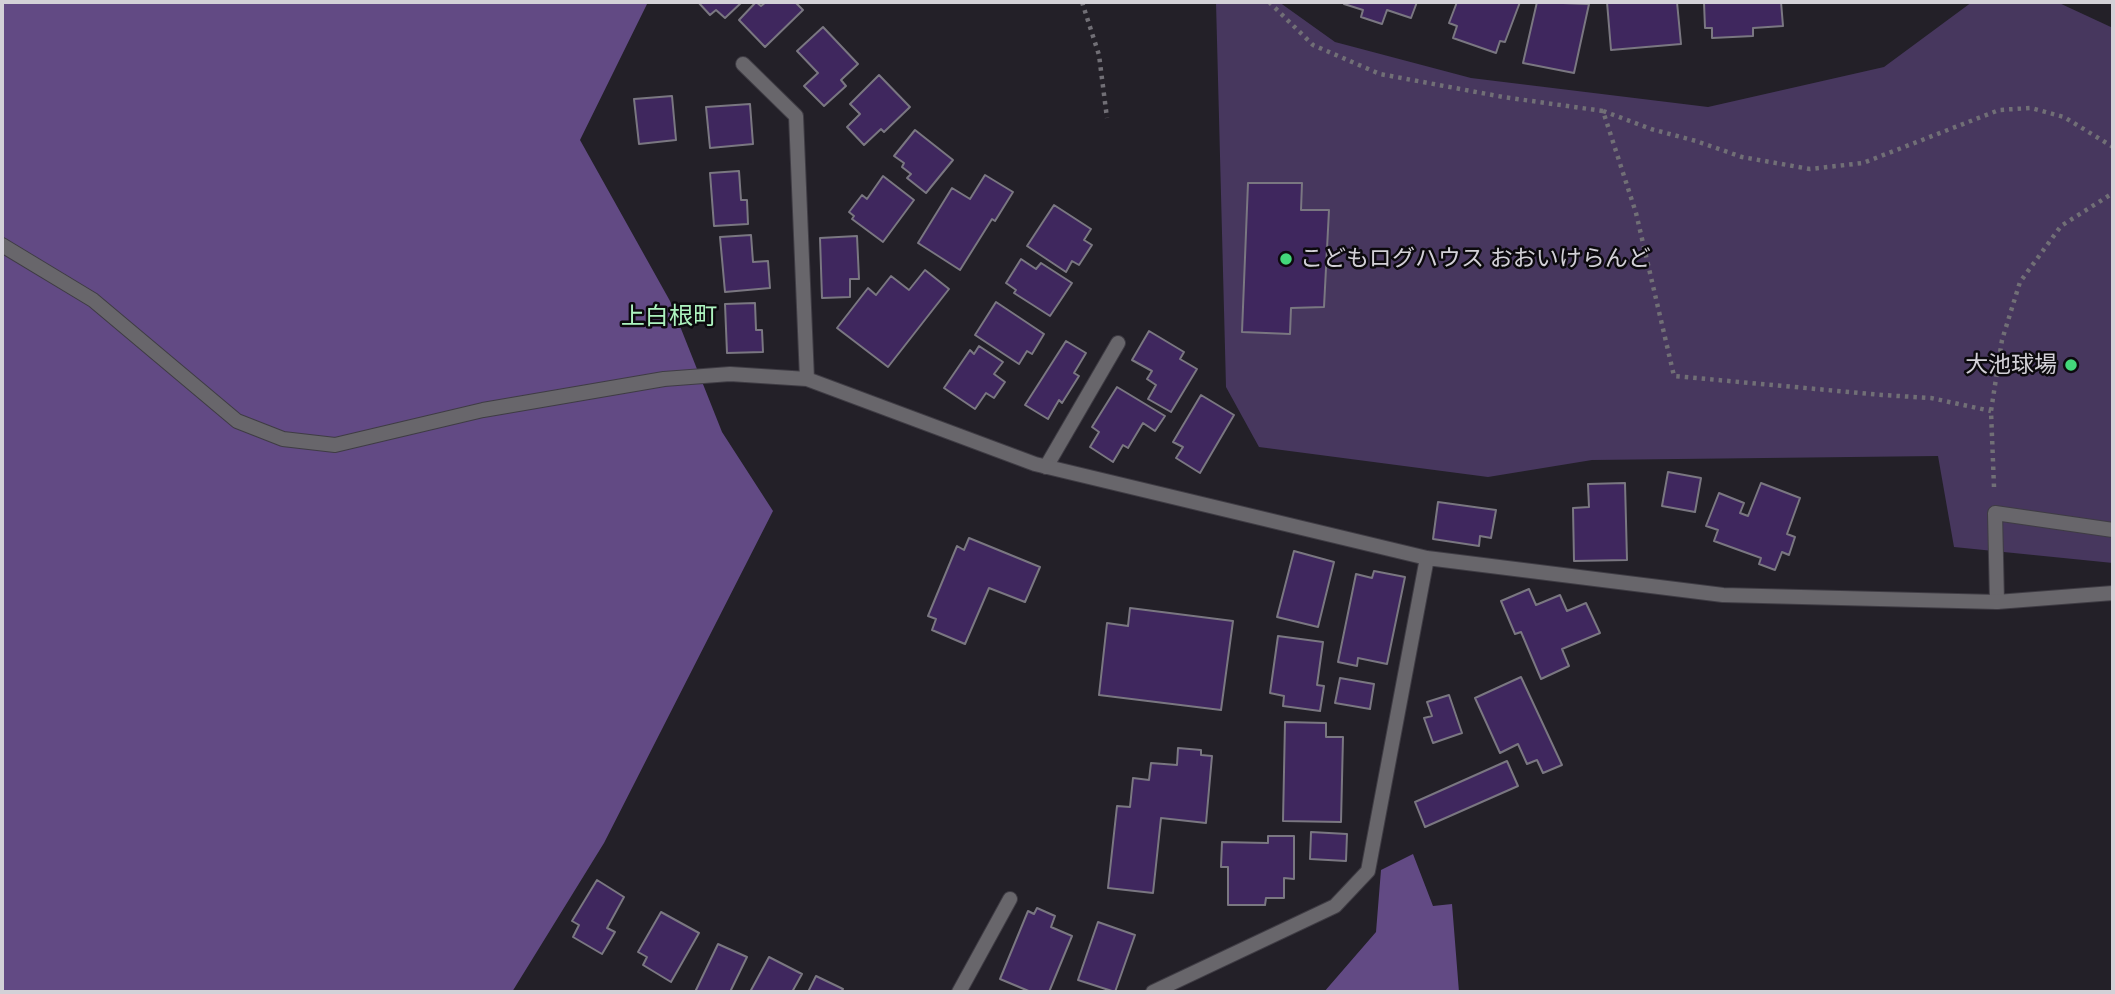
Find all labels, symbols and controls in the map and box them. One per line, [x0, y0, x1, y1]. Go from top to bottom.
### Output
place label: こどもログハウス おおいけらんど [1300, 245, 1651, 273]
marker: こどもログハウス おおいけらんど [1278, 251, 1294, 267]
district label: 上白根町 [621, 303, 717, 331]
place label: 大池球場 [1965, 351, 2057, 379]
marker: 大池球場 [2063, 357, 2079, 373]

